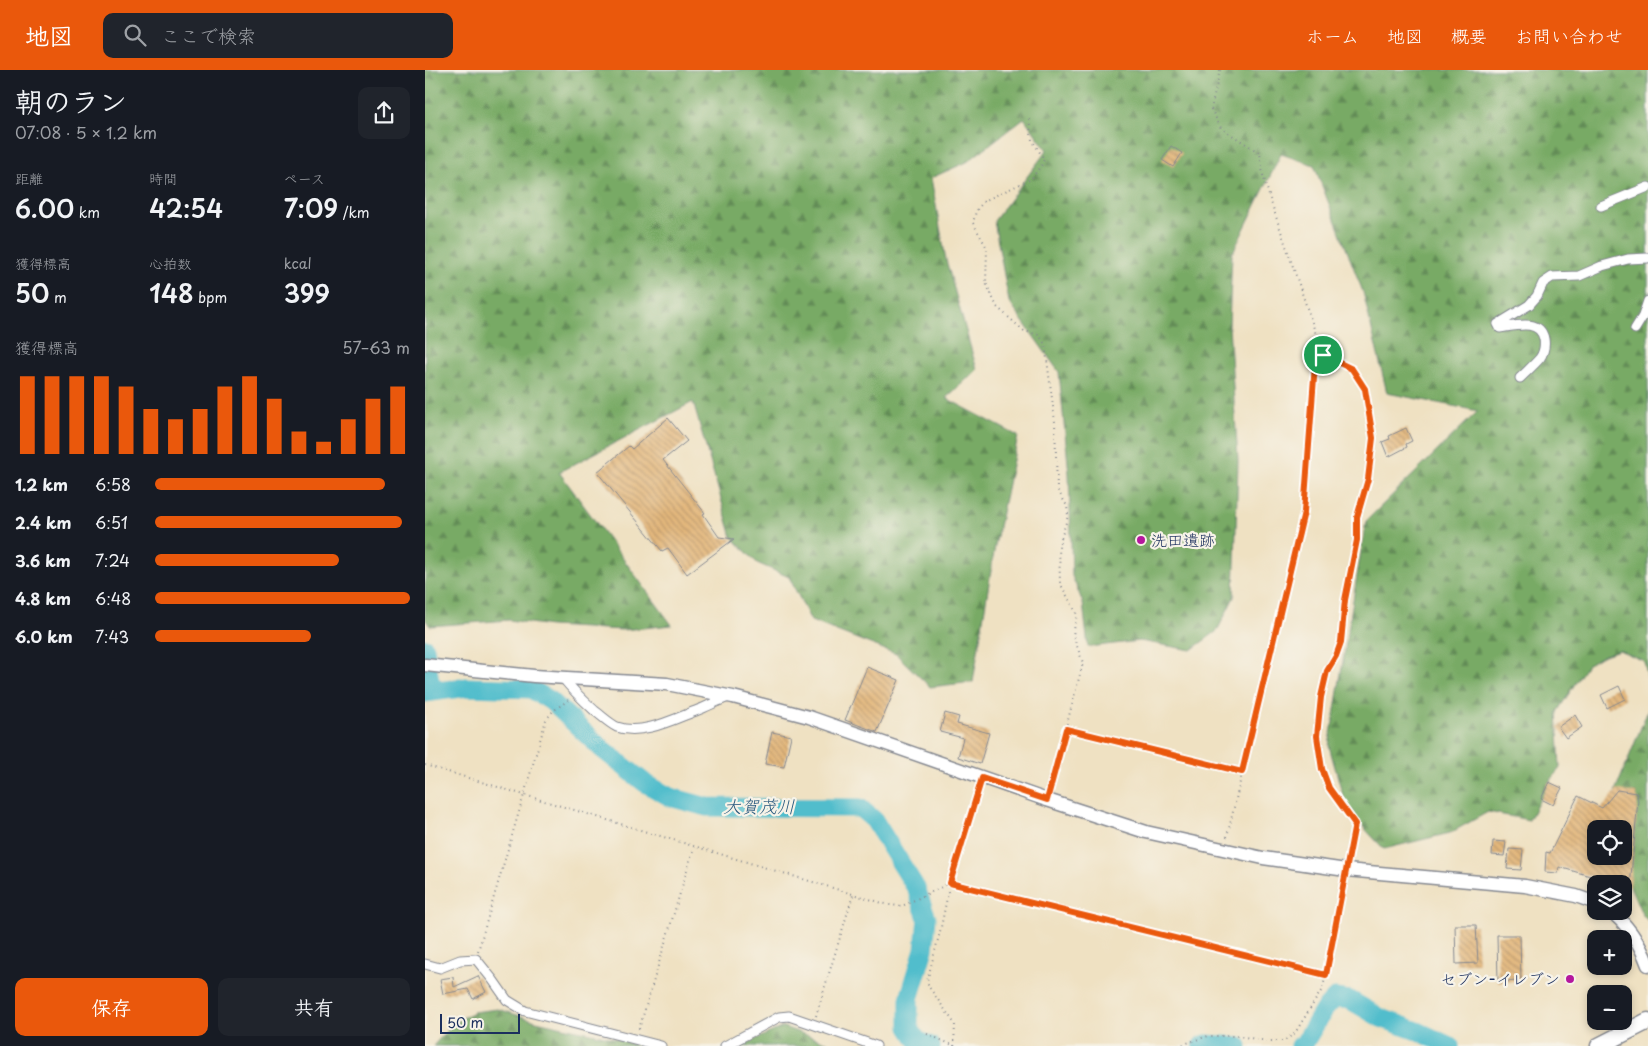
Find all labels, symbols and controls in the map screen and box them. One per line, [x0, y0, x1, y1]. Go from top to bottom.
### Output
search box [103, 13, 453, 58]
text: 地図 [25, 17, 73, 53]
icon: search [121, 21, 149, 49]
text: ここで検索 [161, 21, 256, 49]
text: ホーム [1306, 22, 1359, 49]
text: 地図 [1387, 22, 1423, 49]
text: 概要 [1451, 22, 1487, 49]
text: お問い合わせ [1515, 22, 1623, 49]
text: 朝のラン [15, 79, 127, 122]
button: share [358, 87, 410, 139]
text: 07:08 · 5 × 1.2 km [15, 120, 157, 144]
text: 距離 [15, 168, 43, 189]
text: 時間 [149, 168, 177, 189]
text: ペース [284, 168, 325, 189]
text: 6.00 [15, 189, 74, 227]
text: 42:54 [149, 189, 223, 227]
text: 7:09 [284, 189, 338, 227]
text: km [74, 202, 100, 223]
text: /km [338, 202, 370, 223]
text: 獲得標高 [15, 253, 71, 274]
text: 心拍数 [149, 253, 191, 274]
text: kcal [284, 253, 312, 274]
text: 50 [15, 274, 49, 312]
text: 148 [149, 274, 194, 312]
text: 399 [284, 274, 330, 312]
text: m [49, 287, 67, 308]
text: bpm [194, 287, 227, 308]
pin [1302, 334, 1344, 376]
text: 獲得標高 [15, 335, 79, 359]
text: 57–63 m [342, 335, 410, 359]
icon: arrive [1309, 341, 1337, 369]
text: 1.2 km [15, 472, 68, 496]
text: 6:58 [95, 472, 131, 496]
text: 2.4 km [15, 510, 71, 534]
text: 6:51 [95, 510, 128, 534]
place label: 洗田遺跡 [1151, 527, 1215, 551]
marker: 洗田遺跡 [1135, 534, 1147, 546]
text: 3.6 km [15, 548, 71, 572]
text: 7:24 [95, 548, 130, 572]
text: 4.8 km [15, 586, 71, 610]
text: 6:48 [95, 586, 131, 610]
text: 6.0 km [15, 624, 73, 648]
text: 7:43 [95, 624, 129, 648]
water label: 大賀茂川 [723, 792, 795, 819]
map controls [1587, 820, 1632, 1030]
button: locate [1587, 820, 1632, 865]
button: layers [1587, 875, 1632, 920]
button: + [1587, 930, 1632, 975]
place label: セブン-イレブン [1440, 966, 1560, 990]
marker: セブン-イレブン [1564, 973, 1576, 985]
button: 保存 [15, 978, 208, 1036]
button: 共有 [218, 978, 410, 1036]
button: − [1587, 985, 1632, 1030]
scale bar [440, 1011, 520, 1034]
text: 50 m [447, 1012, 483, 1033]

